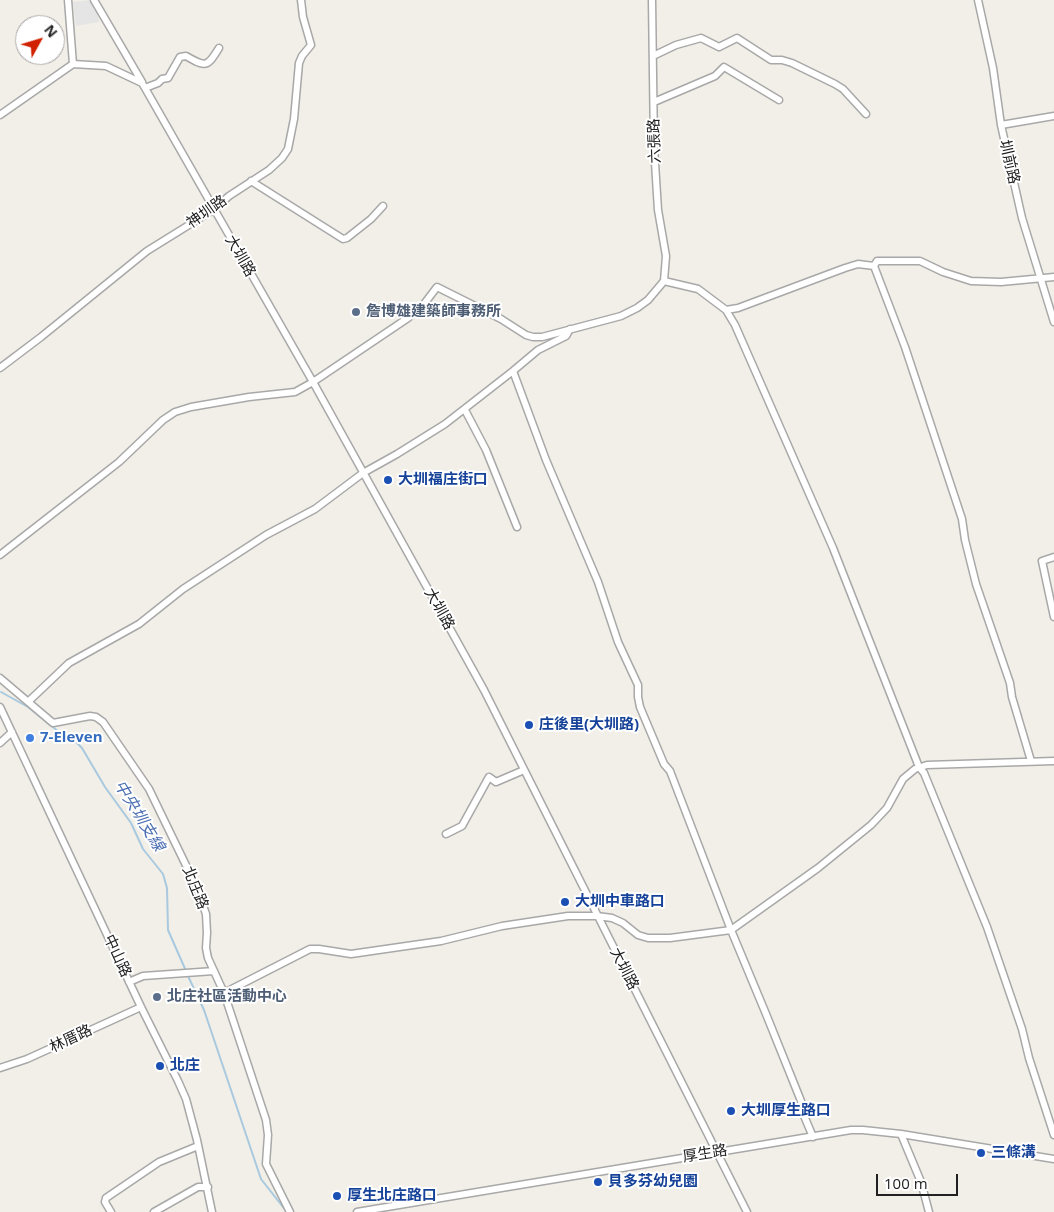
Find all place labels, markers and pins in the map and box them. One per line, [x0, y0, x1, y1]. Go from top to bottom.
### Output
place label: 詹博雄建築師事務所 [366, 303, 501, 321]
marker: 詹博雄建築師事務所 [350, 306, 362, 318]
place label: 大圳福庄街口 [398, 471, 488, 489]
marker: 大圳福庄街口 [382, 474, 394, 486]
place label: 庄後里(大圳路) [539, 716, 639, 734]
marker: 庄後里(大圳路) [523, 719, 535, 731]
place label: 7-Eleven [40, 729, 102, 747]
marker: 7-Eleven [24, 732, 36, 744]
place label: 大圳中車路口 [575, 893, 665, 911]
marker: 大圳中車路口 [559, 896, 571, 908]
place label: 北庄社區活動中心 [167, 988, 287, 1006]
marker: 北庄社區活動中心 [151, 991, 163, 1003]
place label: 北庄 [170, 1057, 200, 1075]
marker: 北庄 [154, 1060, 166, 1072]
place label: 大圳厚生路口 [741, 1102, 831, 1120]
marker: 大圳厚生路口 [725, 1105, 737, 1117]
place label: 三條溝 [991, 1144, 1036, 1162]
marker: 三條溝 [975, 1147, 987, 1159]
place label: 貝多芬幼兒園 [608, 1173, 698, 1191]
marker: 貝多芬幼兒園 [592, 1176, 604, 1188]
place label: 厚生北庄路口 [347, 1187, 437, 1205]
marker: 厚生北庄路口 [331, 1190, 343, 1202]

